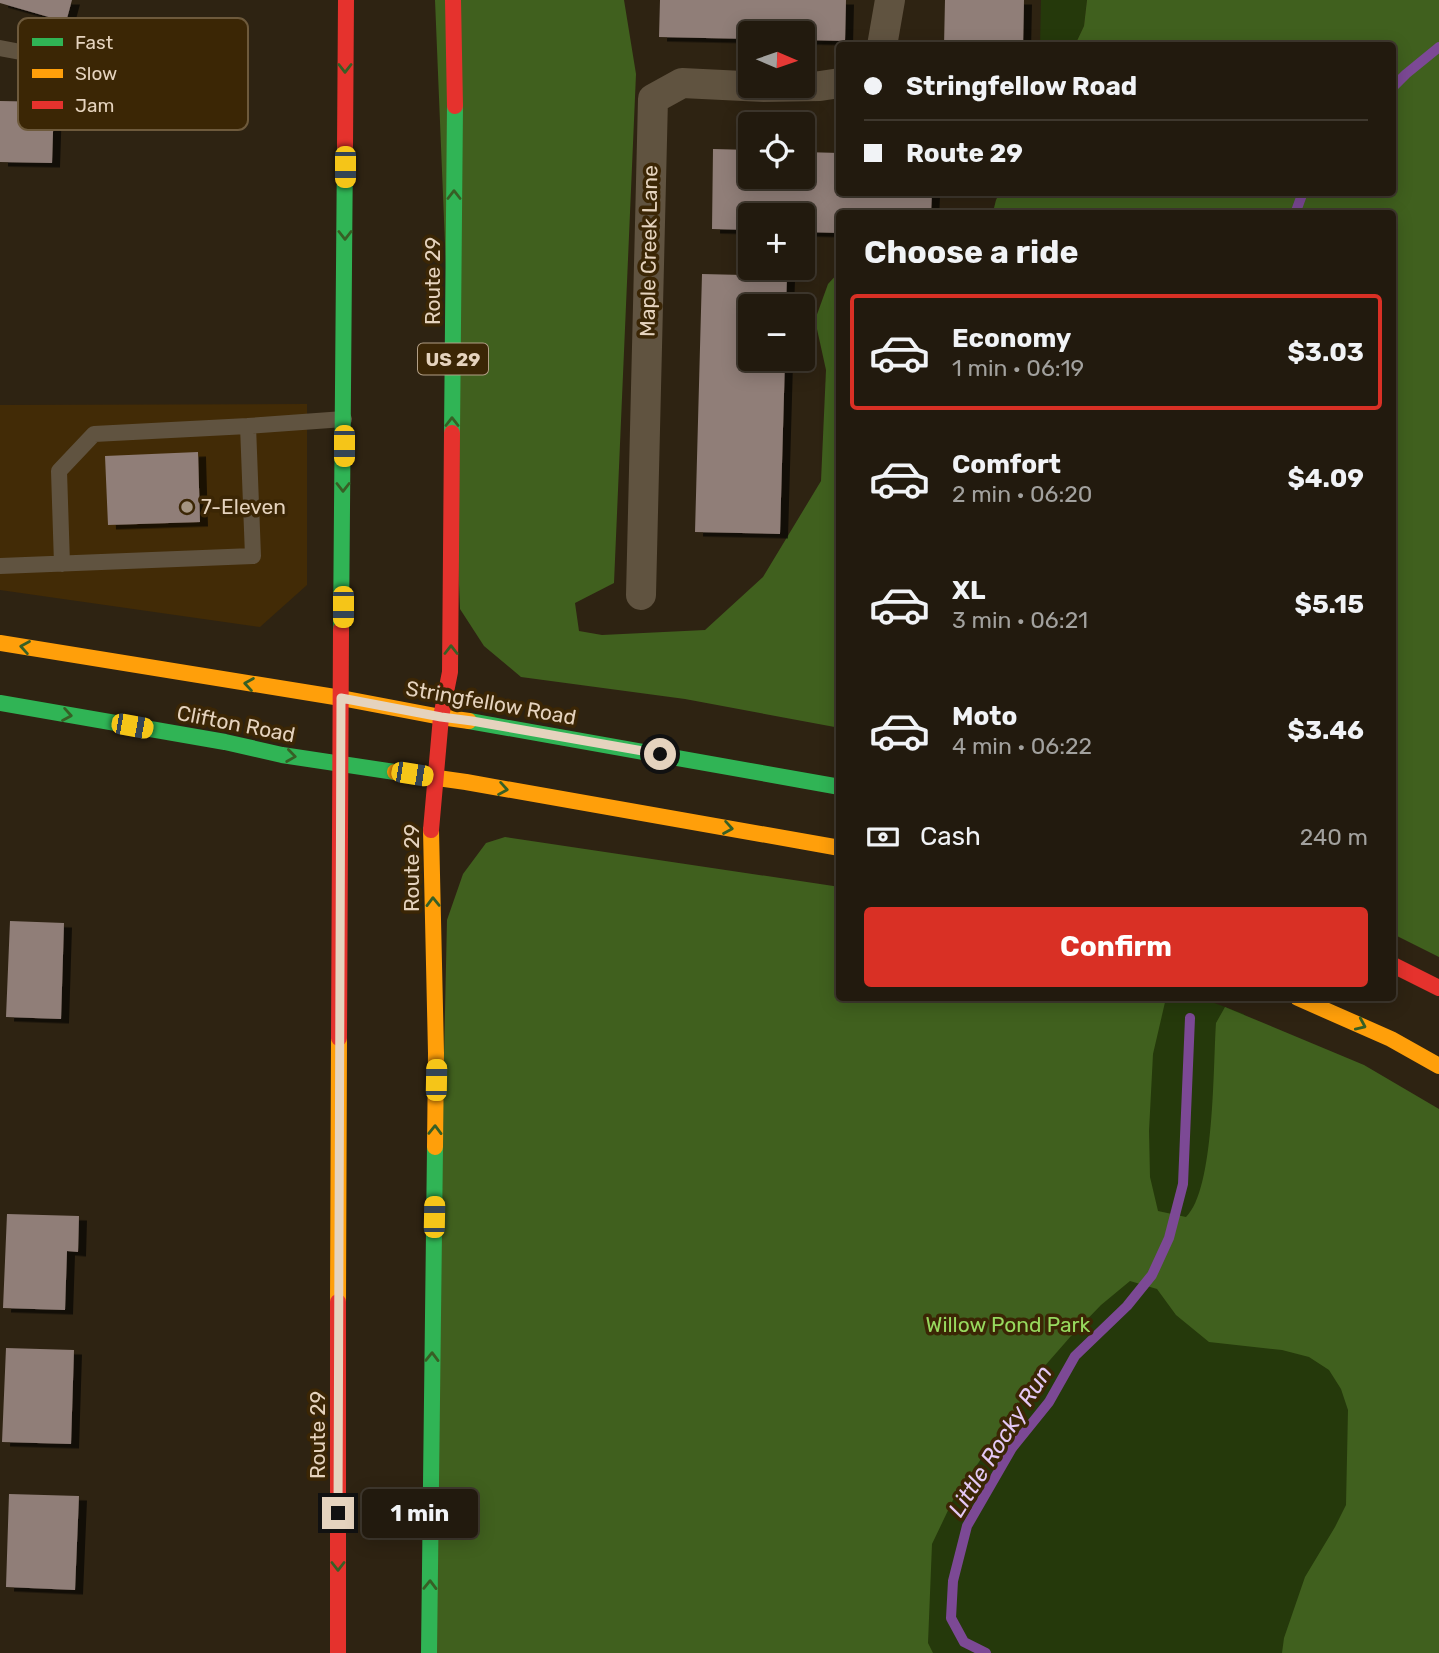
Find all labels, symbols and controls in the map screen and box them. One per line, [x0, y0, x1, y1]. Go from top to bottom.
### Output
legend [18, 18, 248, 130]
north arrow [738, 21, 816, 98]
map controls [738, 21, 815, 371]
text: Fast [75, 31, 114, 54]
text: Slow [75, 62, 117, 85]
one-way arrow [337, 63, 353, 74]
text: Stringfellow Road [906, 71, 1137, 102]
text: Jam [75, 94, 114, 117]
button: locate [738, 112, 815, 189]
text: Route 29 [906, 138, 1023, 169]
car [335, 146, 356, 188]
street label: Maple Creek Lane [635, 165, 662, 337]
one-way arrow [446, 189, 462, 200]
button: + [738, 203, 815, 280]
one-way arrow [337, 230, 352, 241]
text: Choose a ride [864, 233, 1078, 271]
street label: Route 29 [420, 237, 445, 325]
button: − [738, 294, 815, 371]
icon: car [868, 321, 931, 384]
text: Economy [952, 323, 1071, 354]
text: $3.03 [1287, 337, 1364, 368]
road number: US 29 [418, 344, 488, 374]
text: 1 min · 06:19 [952, 354, 1084, 382]
one-way arrow [445, 417, 460, 428]
car [334, 425, 355, 467]
icon: car [868, 447, 931, 510]
text: Comfort [952, 449, 1061, 480]
text: $4.09 [1288, 463, 1364, 494]
text: 2 min · 06:20 [952, 480, 1092, 508]
one-way arrow [336, 482, 351, 493]
place label: 7-Eleven [201, 494, 286, 519]
marker: 7-Eleven [179, 499, 195, 515]
icon: car [868, 573, 931, 636]
text: XL [952, 575, 985, 606]
car [333, 586, 354, 628]
text: $5.15 [1295, 589, 1364, 620]
text: 3 min · 06:21 [952, 606, 1088, 634]
one-way arrow [19, 640, 31, 655]
one-way arrow [443, 644, 459, 655]
street label: Stringfellow Road [404, 675, 578, 730]
one-way arrow [244, 677, 255, 692]
icon: car [868, 699, 931, 762]
street label: Clifton Road [175, 700, 297, 747]
text: Moto [952, 701, 1017, 732]
one-way arrow [61, 707, 73, 722]
car [110, 712, 155, 740]
text: $3.46 [1288, 715, 1364, 746]
text: 4 min · 06:22 [952, 732, 1092, 760]
route start [644, 738, 676, 770]
one-way arrow [285, 748, 297, 763]
car [390, 760, 435, 788]
one-way arrow [498, 781, 509, 796]
icon: cash [864, 818, 902, 856]
one-way arrow [722, 820, 734, 835]
text: Cash [920, 821, 981, 852]
text: 240 m [1300, 823, 1368, 851]
street label: Route 29 [399, 824, 424, 912]
one-way arrow [425, 897, 441, 907]
button: Confirm [864, 907, 1368, 987]
one-way arrow [1354, 1017, 1366, 1031]
car [426, 1059, 447, 1101]
one-way arrow [427, 1124, 443, 1135]
car [424, 1196, 445, 1238]
park label: Willow Pond Park [926, 1312, 1091, 1337]
one-way arrow [424, 1352, 440, 1362]
water label: Little Rocky Run [942, 1360, 1058, 1522]
street label: Route 29 [305, 1391, 330, 1479]
callout: 1 min [362, 1488, 478, 1538]
route end [322, 1497, 354, 1529]
text: 1 min [391, 1499, 449, 1527]
one-way arrow [330, 1561, 346, 1572]
one-way arrow [422, 1579, 437, 1590]

